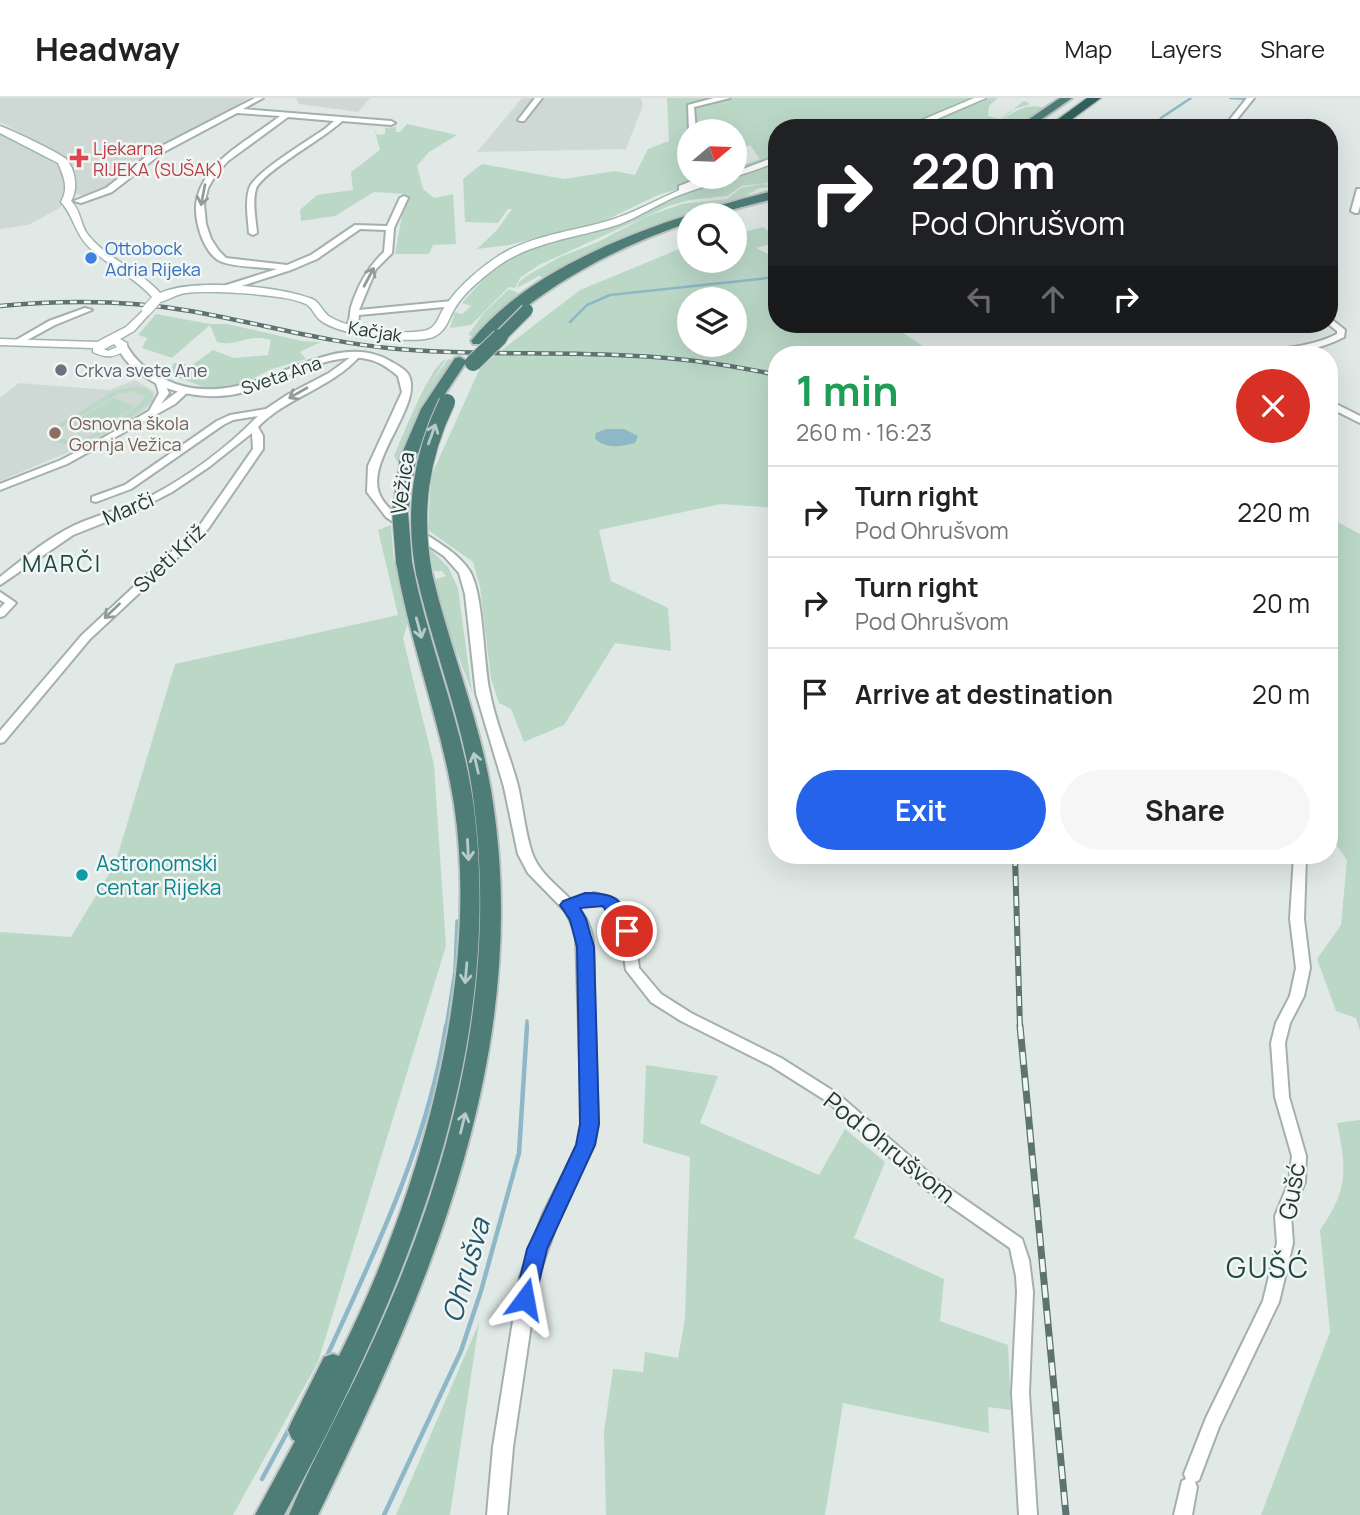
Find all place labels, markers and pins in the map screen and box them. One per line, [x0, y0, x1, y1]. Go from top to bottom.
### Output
place label: Ljekarna RIJEKA (SUŠAK) [93, 136, 224, 181]
marker: Ljekarna RIJEKA (SUŠAK) [71, 150, 87, 166]
place label: Ottobock Adria Rijeka [105, 236, 201, 281]
marker: Ottobock Adria Rijeka [83, 250, 99, 266]
place label: Crkva svete Ane [75, 358, 207, 382]
marker: Crkva svete Ane [53, 362, 69, 378]
place label: Osnovna škola Gornja Vežica [69, 411, 189, 456]
marker: Osnovna škola Gornja Vežica [47, 425, 63, 441]
place label: Astronomski centar Rijeka [96, 849, 221, 901]
marker: Astronomski centar Rijeka [74, 867, 90, 883]
pin [597, 901, 657, 961]

